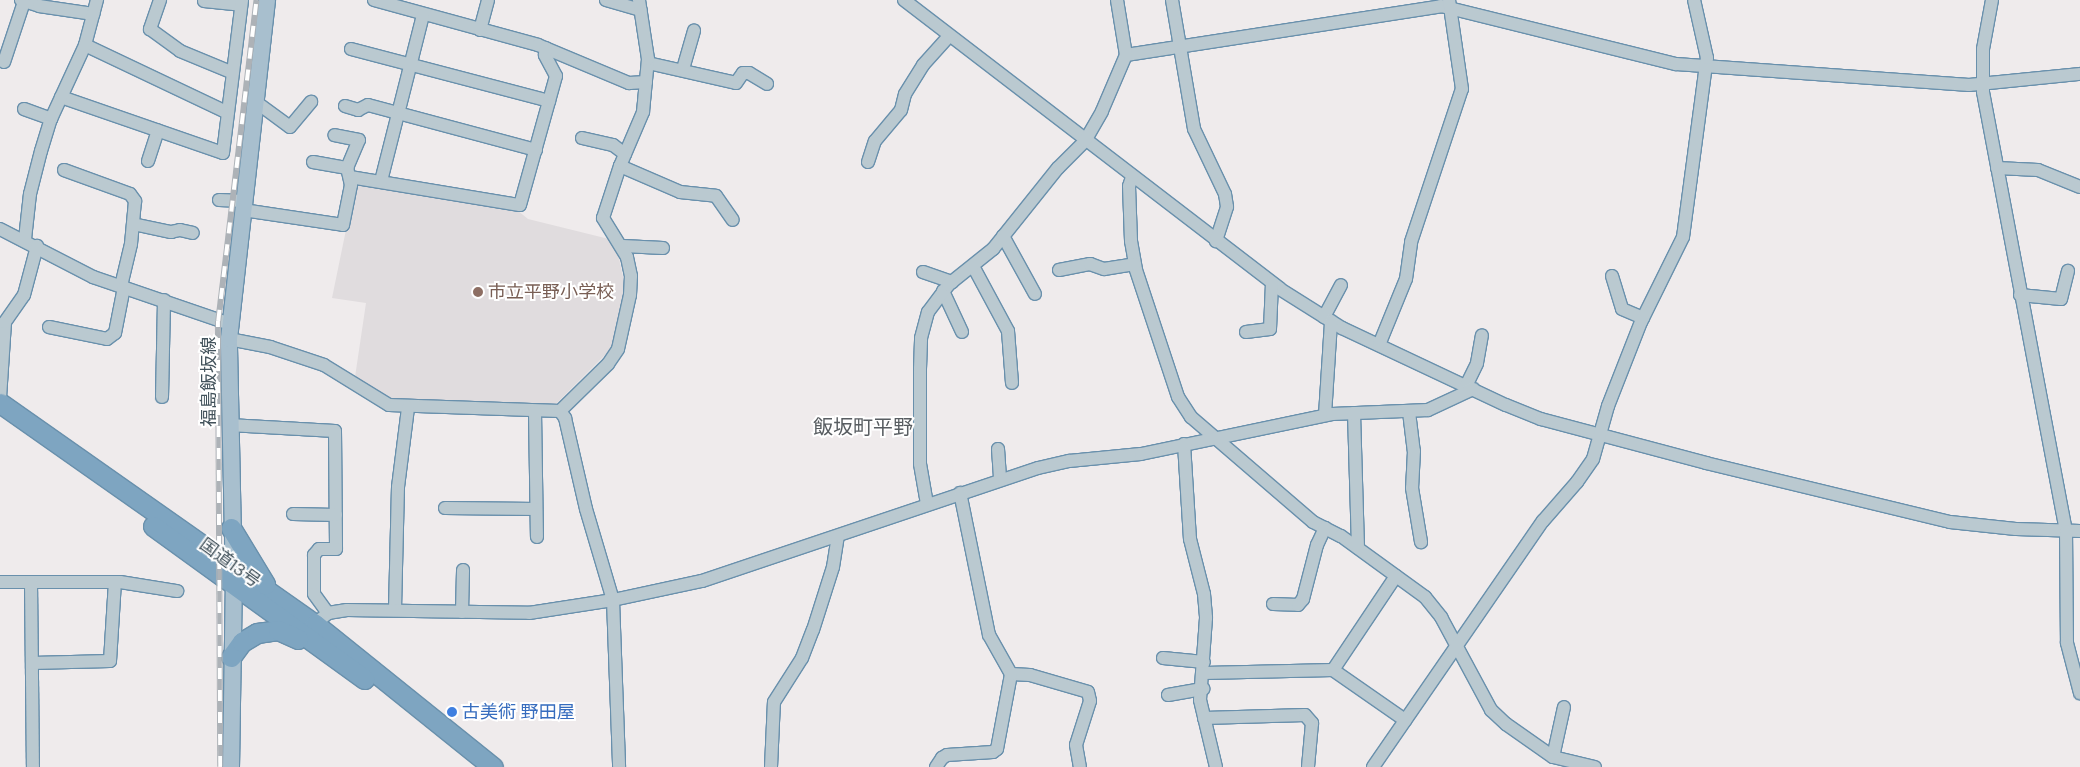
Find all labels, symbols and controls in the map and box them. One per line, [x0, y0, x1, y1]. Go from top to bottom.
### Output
place label: 市立平野小学校 [488, 281, 614, 303]
marker: 市立平野小学校 [472, 286, 484, 298]
street label: 福島飯坂線 [198, 337, 220, 427]
district label: 飯坂町平野 [813, 415, 913, 439]
street label: 国道13号 [195, 534, 265, 592]
place label: 古美術 野田屋 [462, 701, 575, 723]
marker: 古美術 野田屋 [446, 706, 458, 718]

